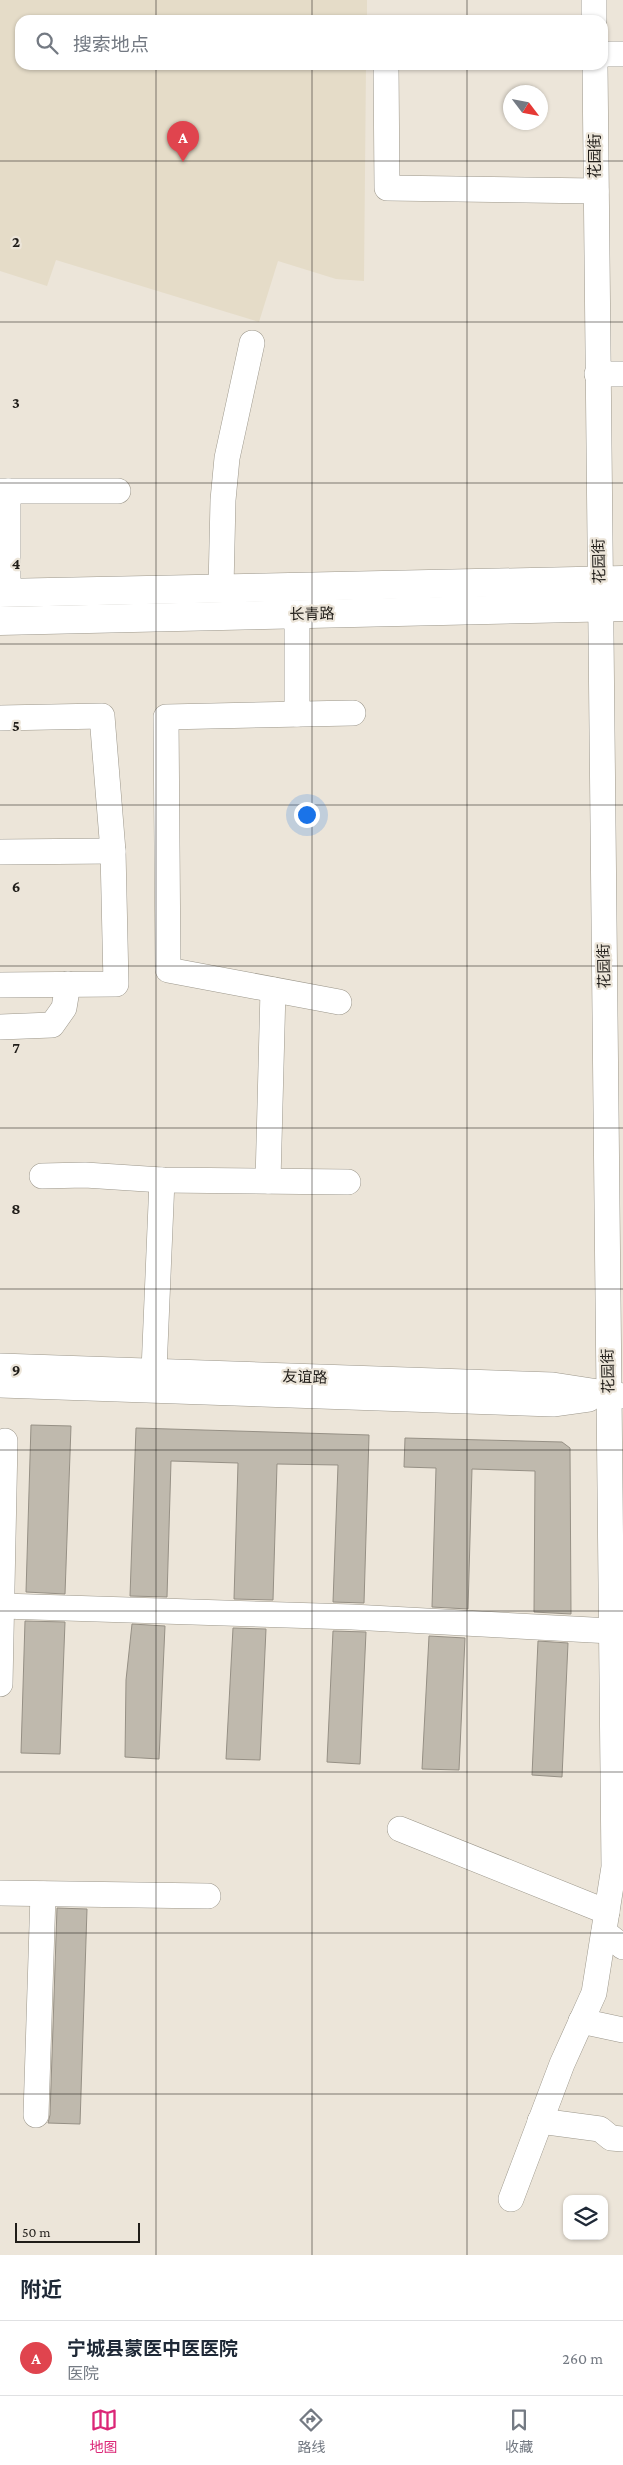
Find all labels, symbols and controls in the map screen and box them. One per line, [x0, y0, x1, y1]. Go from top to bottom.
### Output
search box [15, 15, 608, 70]
icon: search [33, 29, 61, 57]
text: 搜索地点 [73, 34, 149, 55]
north arrow [503, 85, 548, 130]
pin: A [167, 121, 199, 162]
street label: 花园街 [587, 133, 603, 179]
text: 2 [12, 233, 20, 250]
text: 3 [12, 394, 20, 411]
street label: 花园街 [591, 538, 607, 584]
text: 4 [12, 555, 21, 572]
street label: 长青路 [289, 606, 335, 622]
text: 5 [12, 717, 20, 734]
your location [294, 802, 320, 828]
text: 6 [12, 878, 20, 895]
street label: 花园街 [596, 943, 612, 989]
text: 7 [12, 1039, 20, 1056]
text: 8 [11, 1200, 21, 1217]
street label: 花园街 [600, 1348, 616, 1394]
text: 9 [12, 1361, 20, 1378]
street label: 友谊路 [282, 1368, 328, 1386]
map controls [563, 2195, 608, 2240]
button: layers [563, 2195, 608, 2240]
scale bar [15, 2220, 140, 2243]
text: 50 m [22, 2224, 50, 2240]
text: 附近 [20, 2278, 62, 2302]
text: 宁城县蒙医中医医院 [67, 2338, 238, 2359]
text: A [31, 2350, 41, 2367]
text: 260 m [562, 2350, 603, 2367]
text: 医院 [67, 2365, 99, 2382]
tab: 地图 [90, 2406, 118, 2456]
tab: 路线 [297, 2406, 325, 2456]
tab: 收藏 [505, 2406, 533, 2456]

